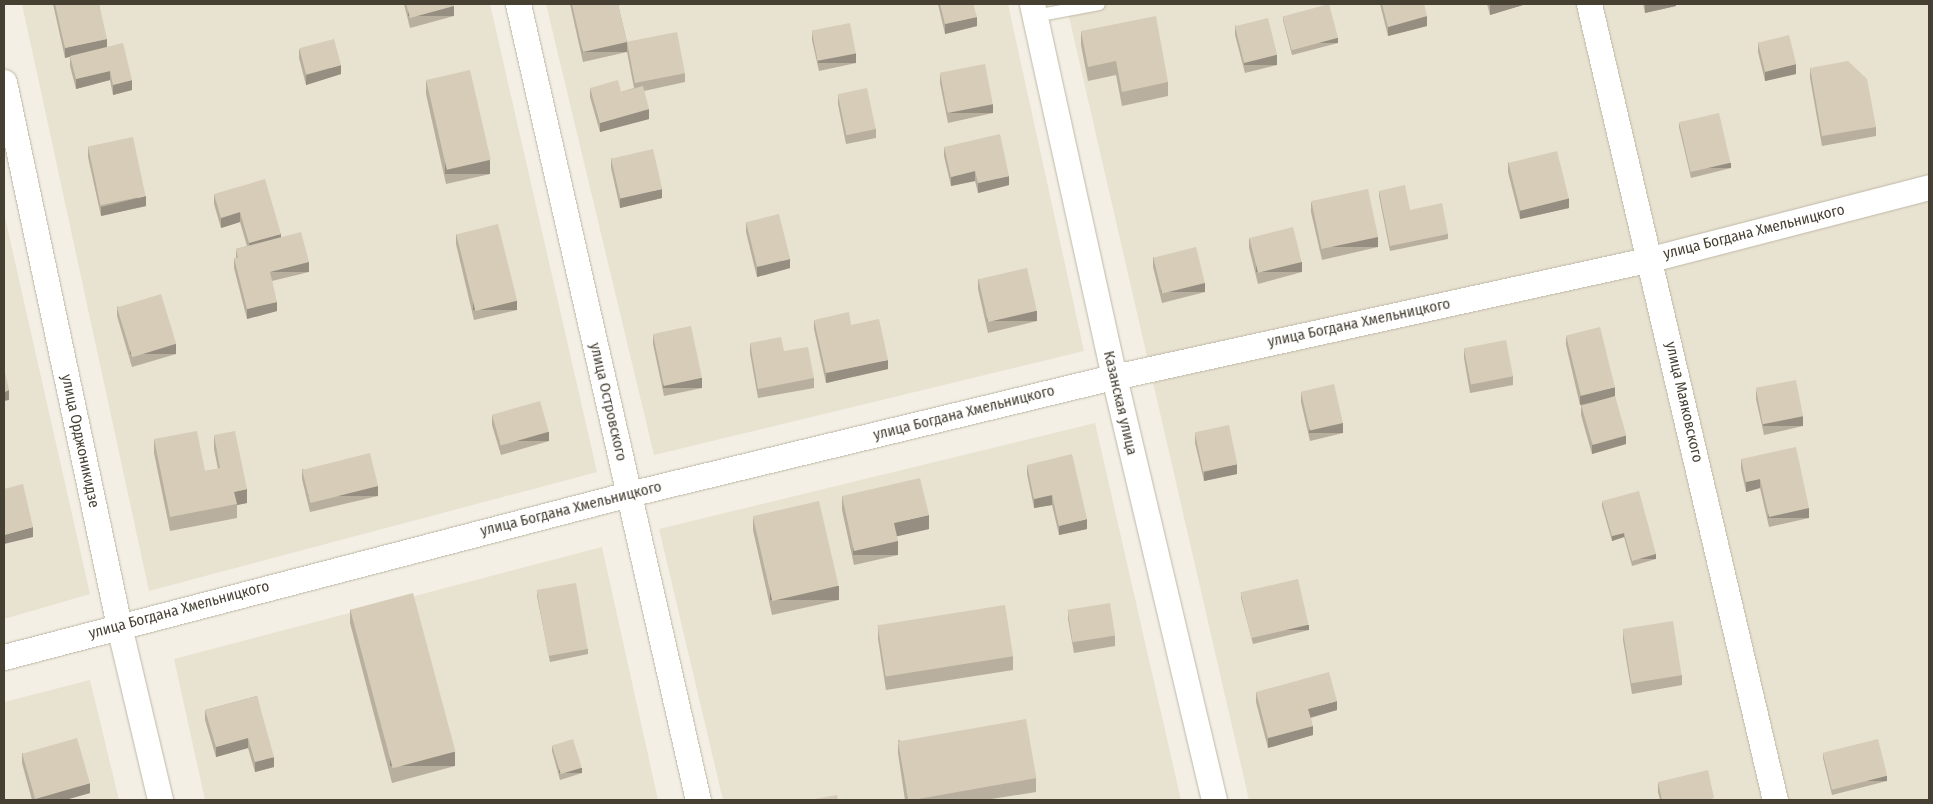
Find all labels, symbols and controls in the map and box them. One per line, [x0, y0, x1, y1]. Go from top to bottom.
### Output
street label: улица Богдана Хмельницкого [1661, 201, 1847, 263]
street label: улица Богдана Хмельницкого [1266, 295, 1452, 351]
street label: улица Маяковского [1661, 340, 1707, 464]
street label: улица Островского [586, 341, 630, 463]
street label: Казанская улица [1099, 349, 1141, 457]
street label: улица Орджоникидзе [57, 373, 103, 509]
street label: улица Богдана Хмельницкого [871, 382, 1057, 444]
street label: улица Богдана Хмельницкого [478, 478, 664, 540]
street label: улица Богдана Хмельницкого [87, 577, 271, 643]

